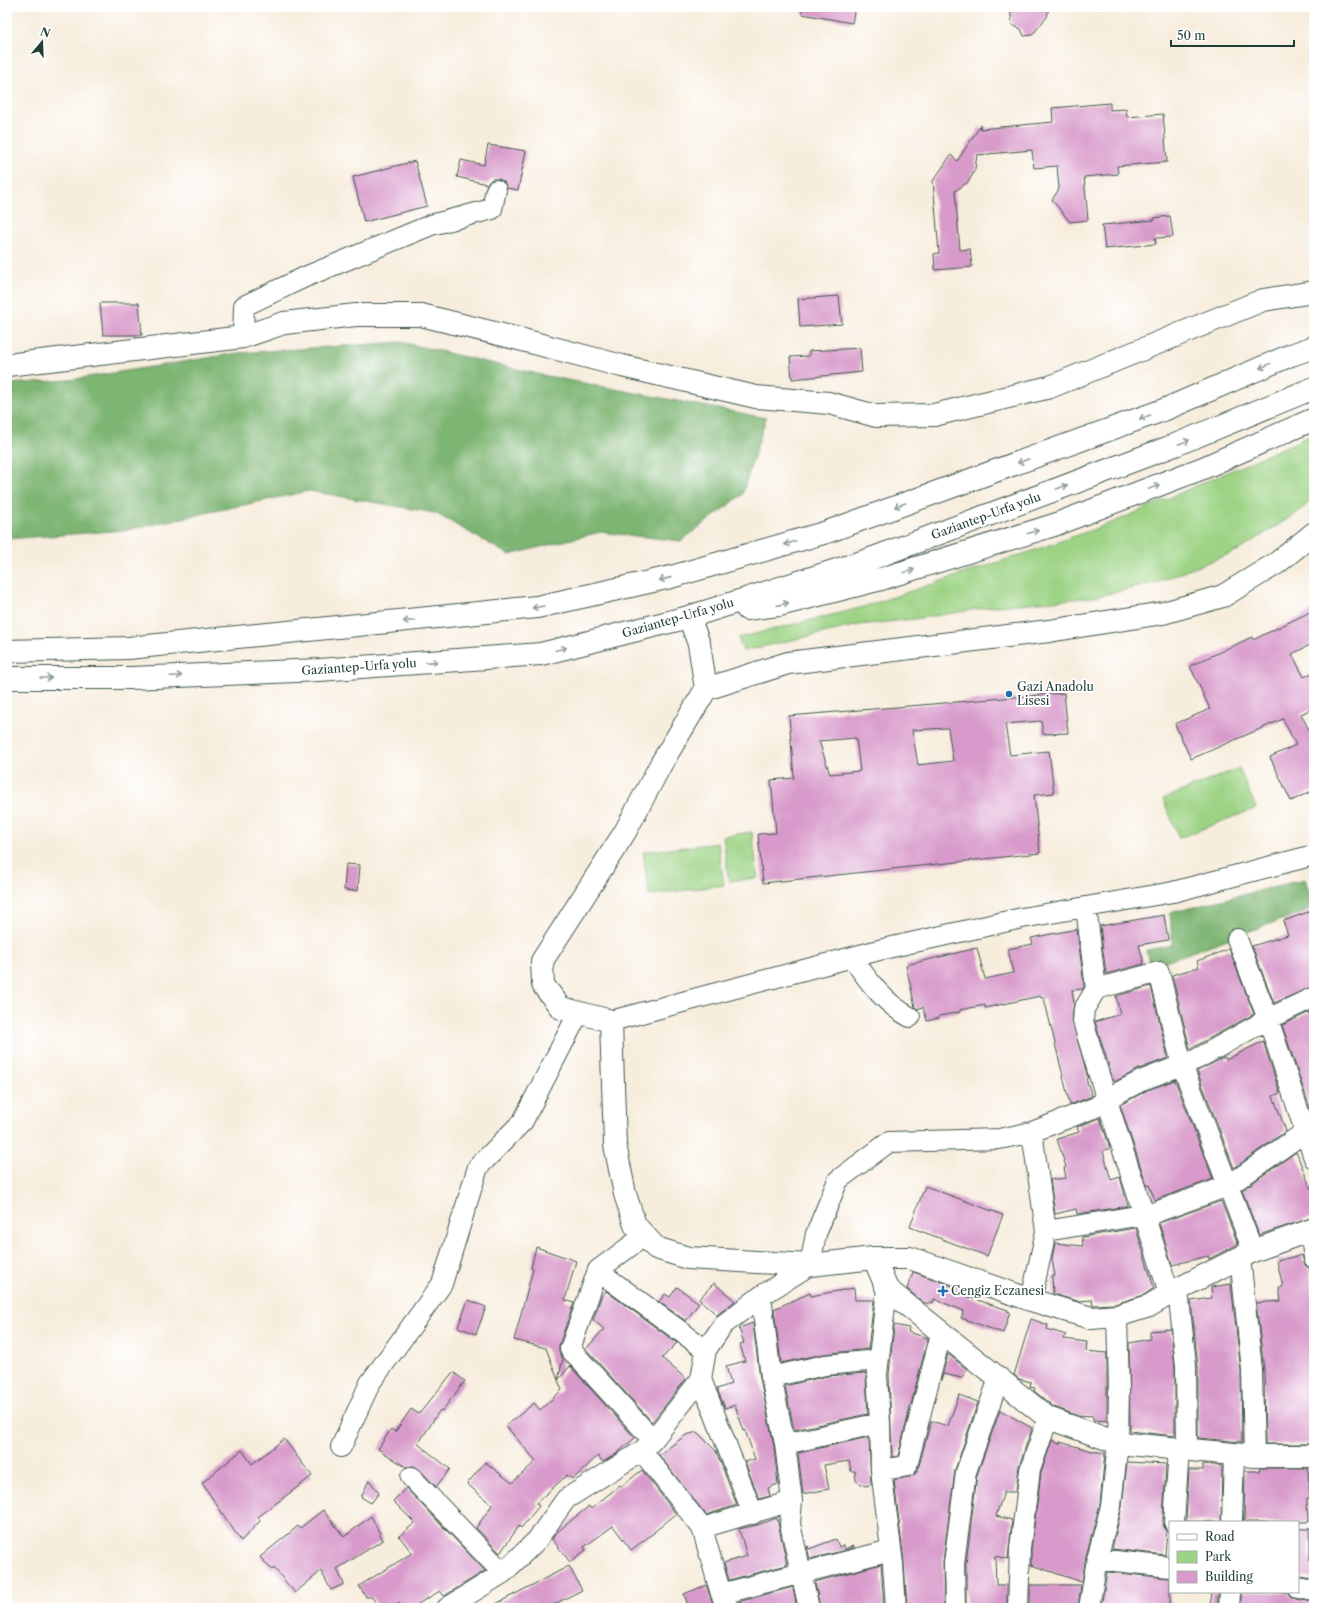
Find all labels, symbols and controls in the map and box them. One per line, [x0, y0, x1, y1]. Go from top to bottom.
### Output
north arrow [22, 22, 62, 62]
scale bar [1171, 22, 1294, 48]
text: N [38, 24, 52, 41]
text: 50 m [1177, 28, 1206, 43]
one-way arrow [1259, 363, 1271, 371]
one-way arrow [1139, 414, 1152, 421]
one-way arrow [1177, 437, 1189, 445]
one-way arrow [1016, 458, 1029, 465]
one-way arrow [1148, 482, 1160, 490]
one-way arrow [1056, 483, 1068, 491]
street label: Gaziantep-Urfa yolu [929, 489, 1043, 542]
one-way arrow [895, 502, 907, 510]
one-way arrow [1026, 528, 1039, 535]
one-way arrow [783, 540, 796, 547]
one-way arrow [902, 567, 915, 574]
one-way arrow [659, 575, 672, 583]
street label: Gaziantep-Urfa yolu [620, 594, 736, 641]
one-way arrow [776, 599, 789, 607]
one-way arrow [532, 603, 545, 611]
one-way arrow [403, 617, 416, 625]
one-way arrow [554, 645, 567, 652]
street label: Gaziantep-Urfa yolu [301, 655, 418, 678]
one-way arrow [425, 658, 438, 665]
one-way arrow [169, 673, 182, 680]
one-way arrow [39, 674, 52, 682]
place label: Gazi Anadolu Lisesi [1017, 679, 1095, 708]
marker: Gazi Anadolu Lisesi [1004, 689, 1014, 699]
place label: Cengiz Eczanesi [951, 1283, 1044, 1298]
marker: Cengiz Eczanesi [938, 1286, 948, 1296]
legend [1169, 1521, 1299, 1593]
text: Road [1205, 1529, 1235, 1544]
text: Park [1205, 1549, 1232, 1564]
text: Building [1205, 1569, 1253, 1584]

